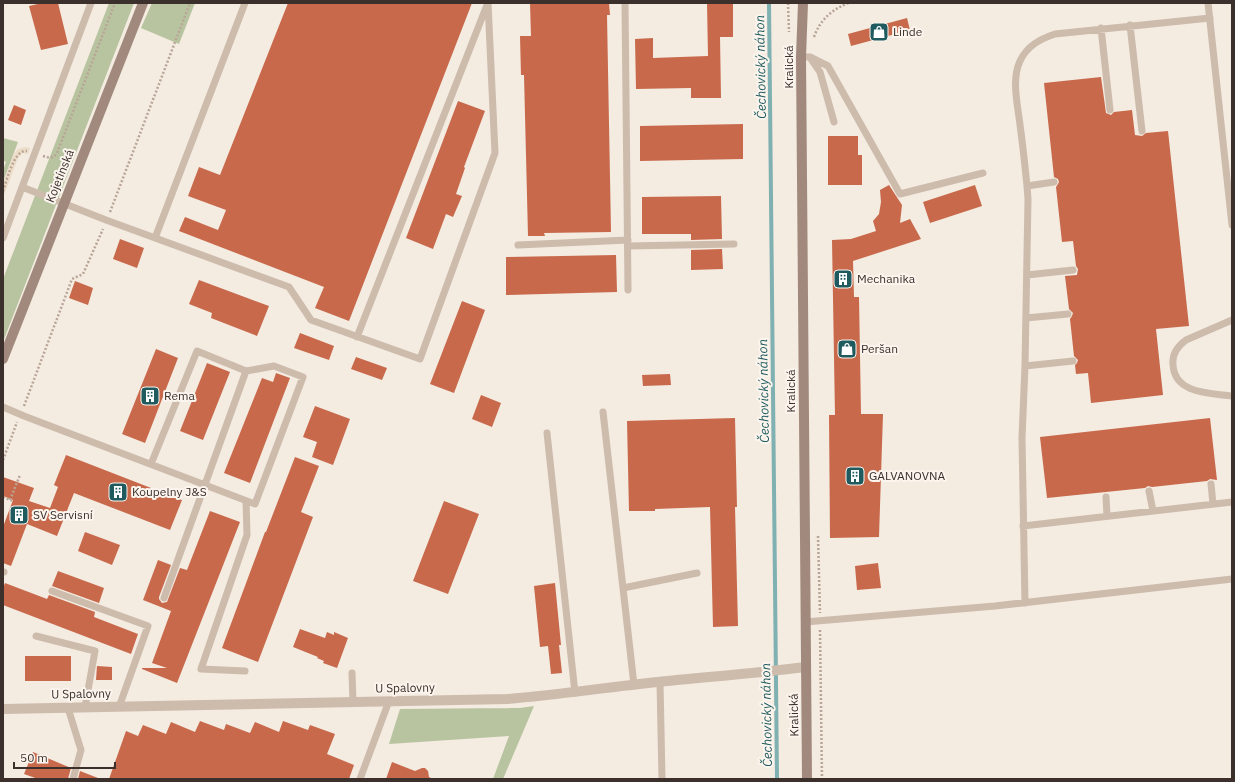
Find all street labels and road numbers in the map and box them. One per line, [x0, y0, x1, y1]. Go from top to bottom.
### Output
street label: Kralická [781, 45, 796, 89]
street label: Kojetínská [42, 146, 77, 205]
street label: Kralická [783, 369, 798, 413]
street label: U Spalovny [375, 679, 435, 696]
street label: U Spalovny [51, 685, 111, 702]
street label: Kralická [786, 693, 801, 737]

